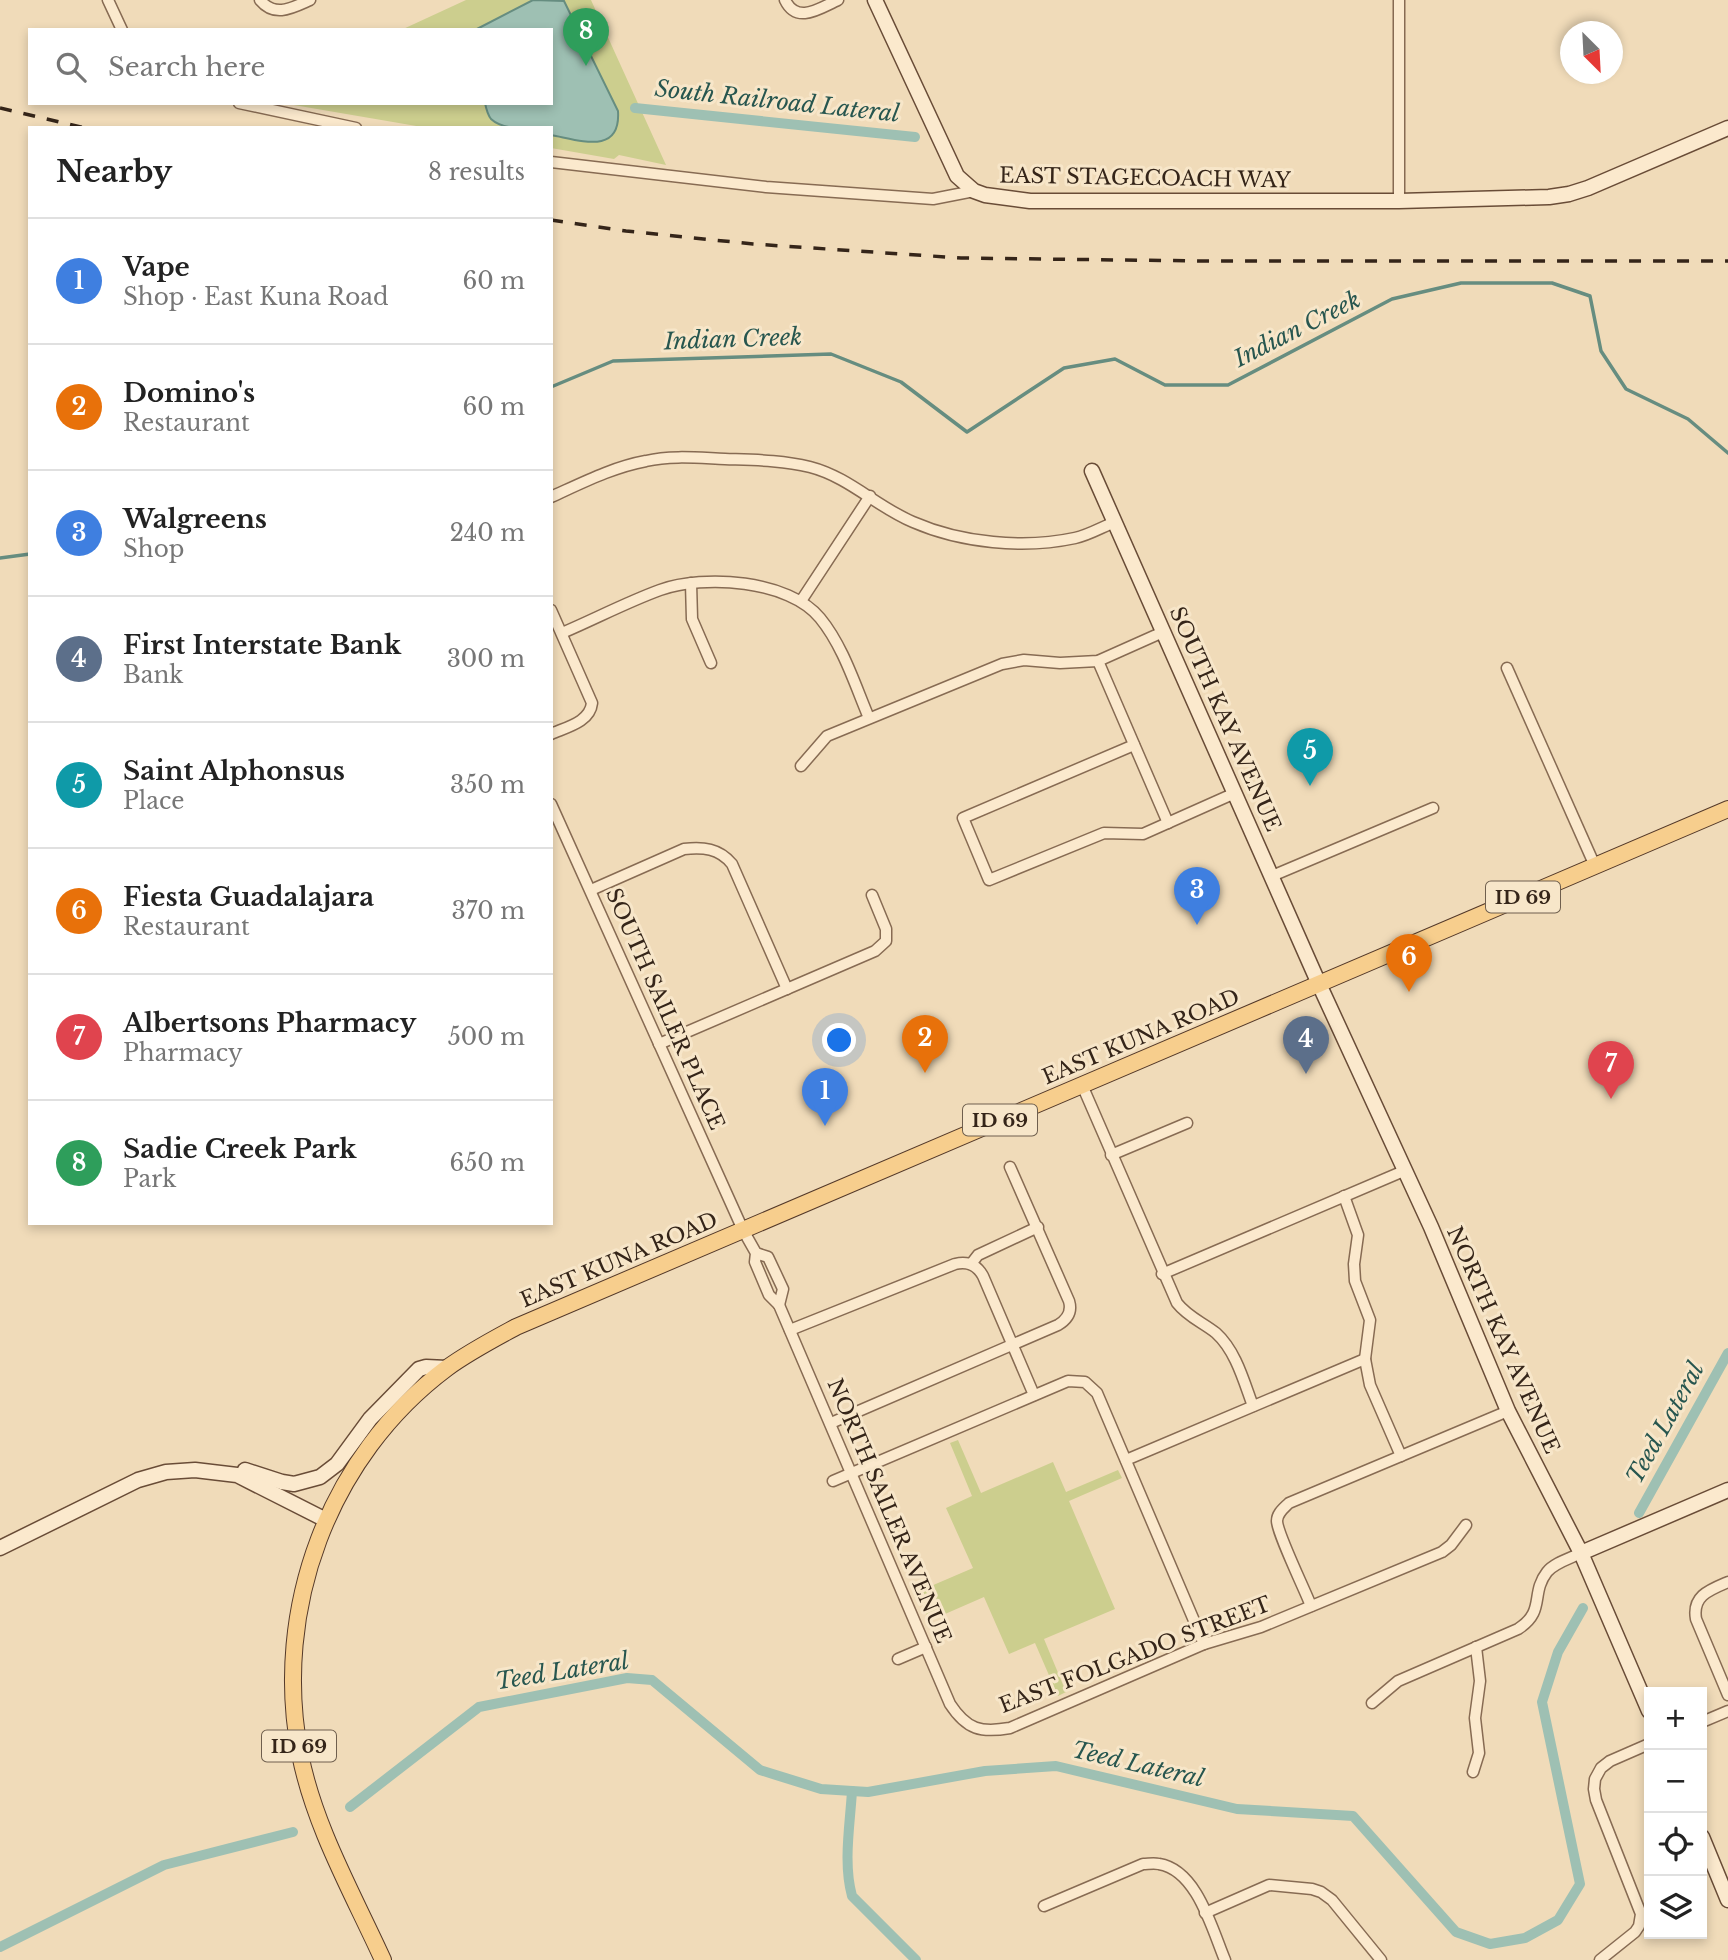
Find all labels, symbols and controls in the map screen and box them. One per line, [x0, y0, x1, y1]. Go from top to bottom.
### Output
pin: 8 [563, 8, 609, 66]
north arrow [1560, 21, 1623, 84]
search box [28, 28, 553, 105]
icon: search [52, 48, 90, 86]
text: Search here [108, 51, 265, 83]
water label: South Railroad Lateral [653, 74, 901, 128]
text: Nearby [56, 153, 172, 190]
text: 8 results [428, 158, 525, 186]
street label: EAST STAGECOACH WAY [999, 162, 1292, 194]
text: Vape [123, 251, 190, 283]
text: 1 [74, 267, 84, 295]
text: 60 m [463, 267, 525, 295]
text: Shop · East Kuna Road [123, 283, 388, 311]
water label: Indian Creek [1228, 285, 1365, 373]
water label: Indian Creek [662, 323, 803, 355]
text: Domino's [123, 377, 255, 409]
text: 2 [72, 393, 86, 421]
text: 60 m [463, 393, 525, 421]
text: Restaurant [123, 409, 250, 437]
text: Walgreens [123, 503, 267, 535]
text: 3 [72, 519, 86, 547]
text: 240 m [450, 519, 525, 547]
text: Shop [123, 535, 184, 563]
street label: SOUTH KAY AVENUE [1164, 603, 1286, 835]
text: First Interstate Bank [123, 629, 401, 661]
text: 4 [71, 645, 87, 673]
text: 300 m [447, 645, 525, 673]
text: Bank [123, 661, 183, 689]
pin: 5 [1287, 728, 1333, 786]
text: Saint Alphonsus [123, 755, 345, 787]
text: 5 [72, 771, 86, 799]
text: 350 m [450, 771, 525, 799]
text: Place [123, 787, 185, 815]
pin: 3 [1174, 867, 1220, 925]
text: Fiesta Guadalajara [123, 881, 374, 913]
road number: ID 69 [1486, 882, 1560, 912]
street label: SOUTH SAILER PLACE [600, 884, 730, 1134]
text: 6 [71, 897, 87, 925]
text: 370 m [452, 897, 525, 925]
text: Restaurant [123, 913, 250, 941]
pin: 6 [1386, 934, 1432, 992]
street label: EAST KUNA ROAD [1038, 984, 1244, 1090]
text: Albertsons Pharmacy [123, 1007, 416, 1039]
pin: 2 [902, 1015, 948, 1073]
pin: 4 [1283, 1016, 1329, 1074]
text: 7 [73, 1023, 85, 1051]
text: 500 m [448, 1023, 525, 1051]
your location [822, 1023, 856, 1057]
text: Pharmacy [123, 1039, 243, 1067]
pin: 7 [1588, 1041, 1634, 1099]
pin: 1 [802, 1068, 848, 1126]
road number: ID 69 [963, 1104, 1037, 1136]
text: Sadie Creek Park [123, 1133, 357, 1165]
text: 8 [72, 1149, 86, 1177]
text: 650 m [449, 1149, 525, 1177]
text: Park [123, 1165, 176, 1193]
street label: EAST KUNA ROAD [516, 1207, 722, 1313]
street label: NORTH KAY AVENUE [1441, 1222, 1565, 1458]
water label: Teed Lateral [1620, 1357, 1710, 1489]
street label: NORTH SAILER AVENUE [821, 1375, 957, 1647]
street label: EAST FOLGADO STREET [995, 1591, 1275, 1719]
water label: Teed Lateral [493, 1647, 631, 1695]
map controls [1644, 1687, 1707, 1939]
button: + [1644, 1687, 1707, 1750]
road number: ID 69 [262, 1730, 336, 1762]
water label: Teed Lateral [1069, 1735, 1207, 1793]
button: − [1644, 1750, 1707, 1813]
button: locate [1644, 1813, 1707, 1876]
button: layers [1644, 1876, 1707, 1939]

